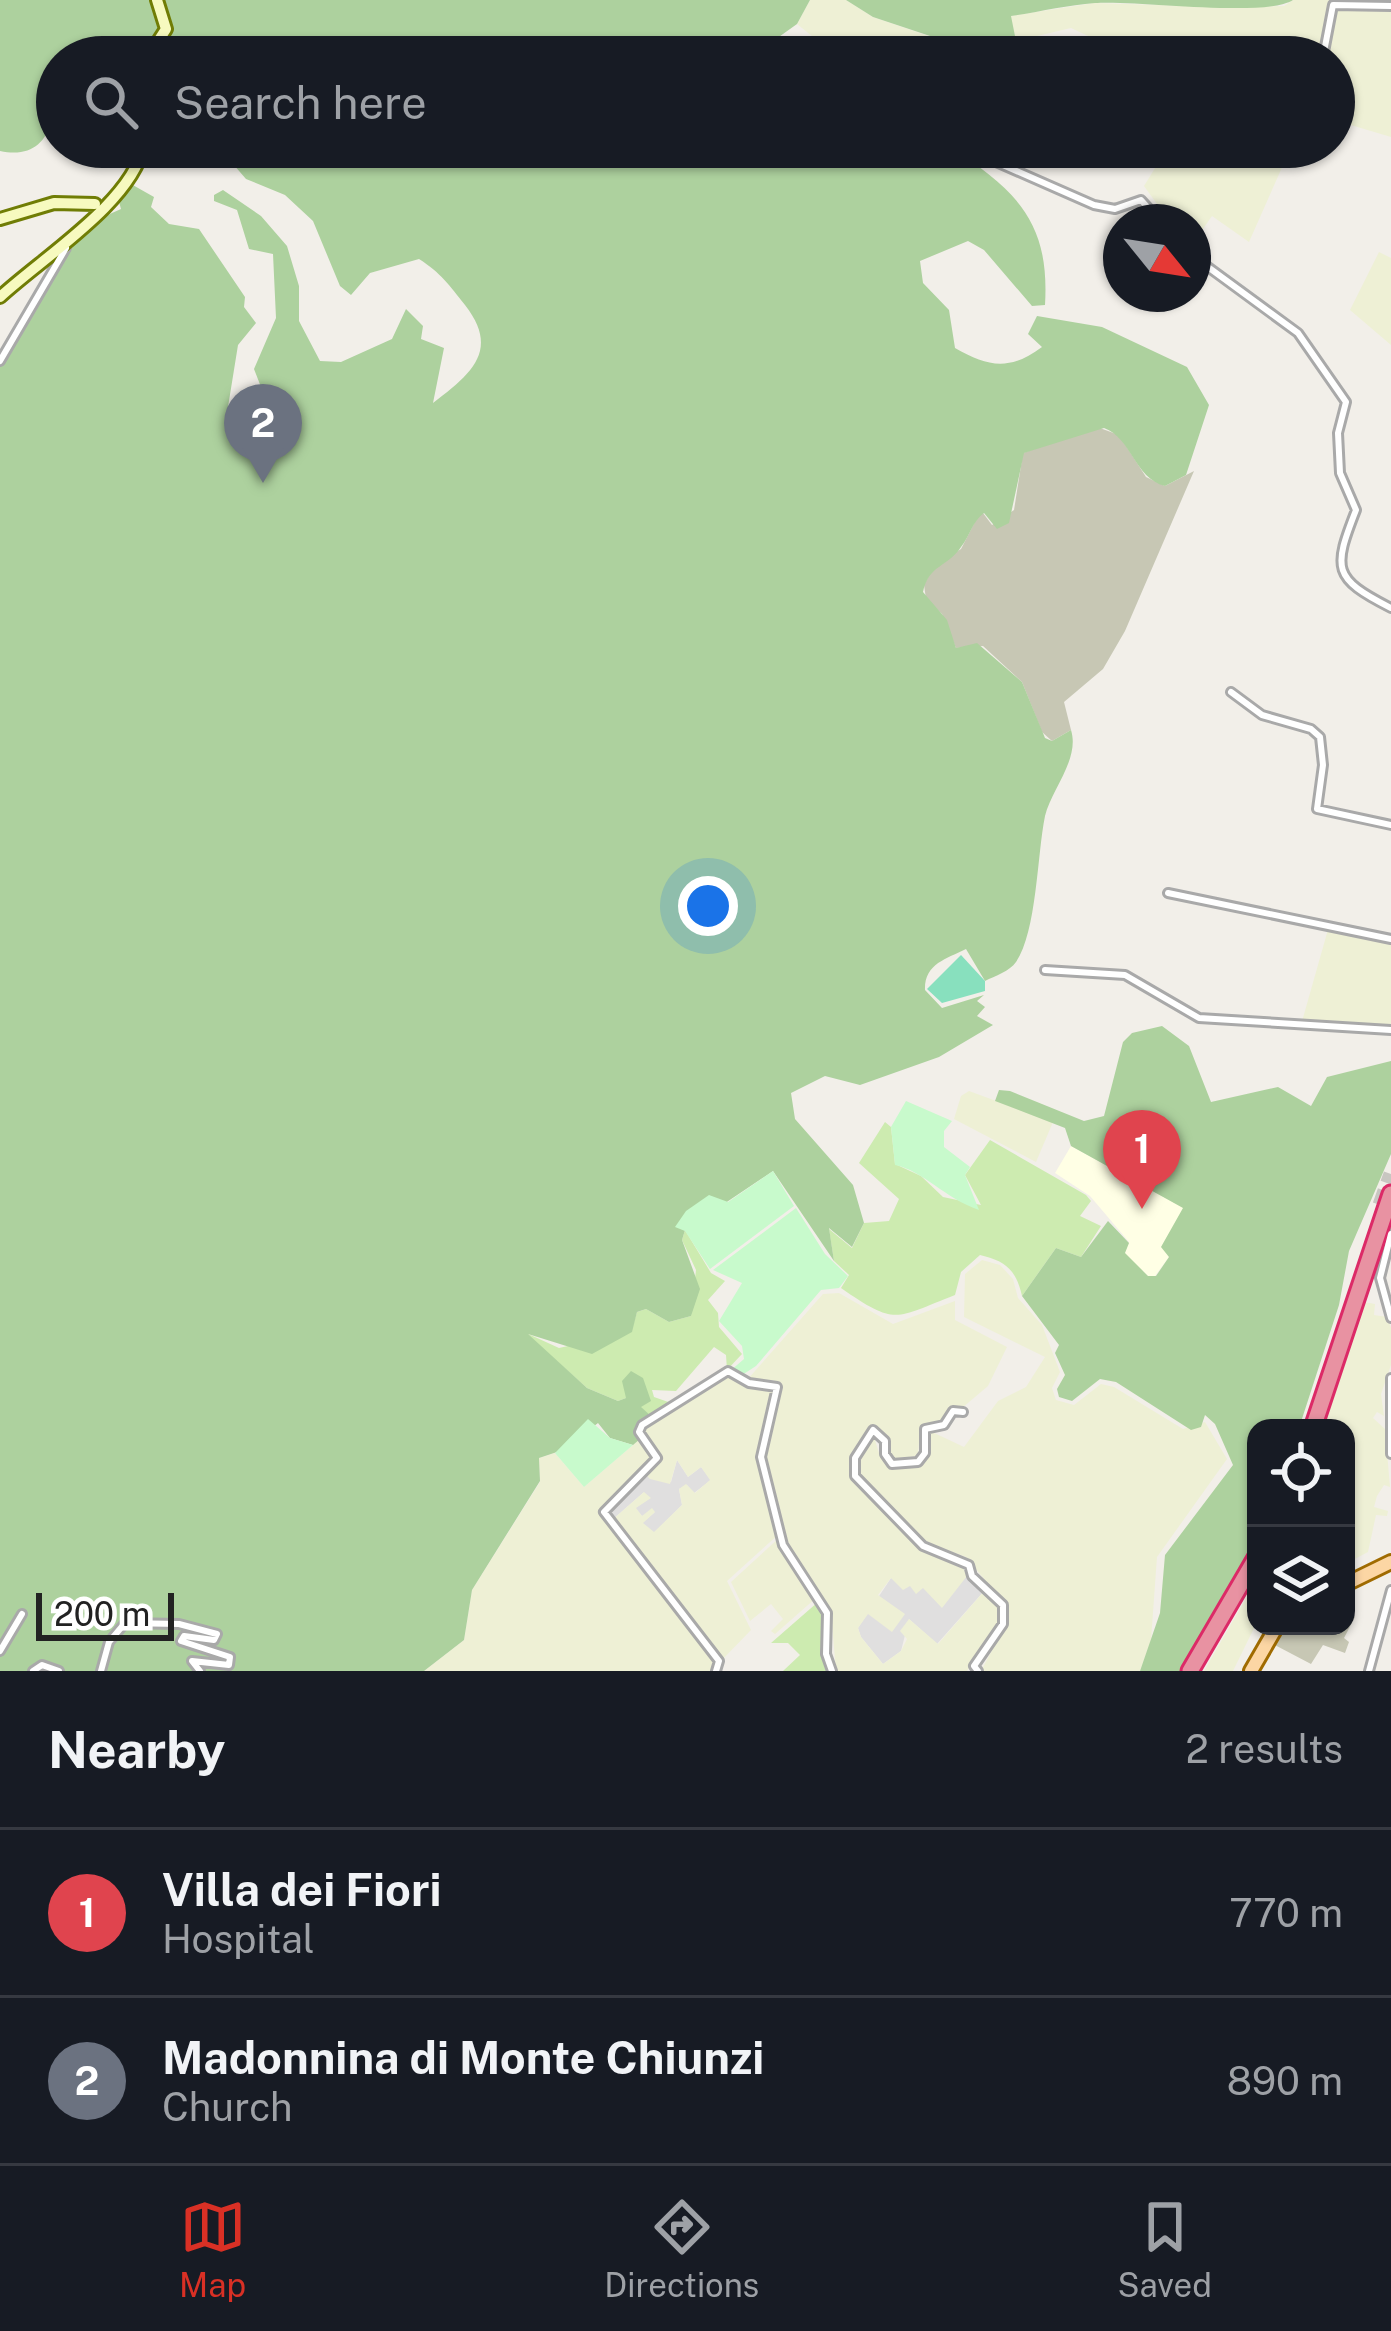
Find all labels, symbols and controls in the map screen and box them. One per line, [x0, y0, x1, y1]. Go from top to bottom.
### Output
search box [36, 36, 1355, 168]
icon: search [78, 69, 144, 135]
text: Search here [174, 76, 427, 129]
north arrow [1103, 204, 1211, 312]
pin: 2 [224, 384, 302, 483]
your location [678, 876, 738, 936]
pin: 1 [1103, 1110, 1181, 1209]
map controls [1247, 1419, 1355, 1635]
button: locate [1247, 1419, 1355, 1527]
button: layers [1247, 1527, 1355, 1635]
scale bar [36, 1587, 174, 1640]
text: 200 m [54, 1595, 150, 1633]
text: Nearby [48, 1720, 225, 1779]
text: 2 results [1186, 1726, 1343, 1772]
text: Villa dei Fiori [162, 1863, 441, 1916]
text: 1 [79, 1890, 95, 1936]
text: 770 m [1229, 1890, 1343, 1936]
text: Hospital [162, 1916, 315, 1962]
text: Madonnina di Monte Chiunzi [162, 2031, 764, 2084]
text: 2 [75, 2058, 99, 2104]
text: 890 m [1227, 2058, 1343, 2104]
text: Church [162, 2084, 293, 2130]
tab: Map [179, 2194, 246, 2304]
tab: Directions [604, 2194, 759, 2304]
tab: Saved [1118, 2194, 1212, 2304]

